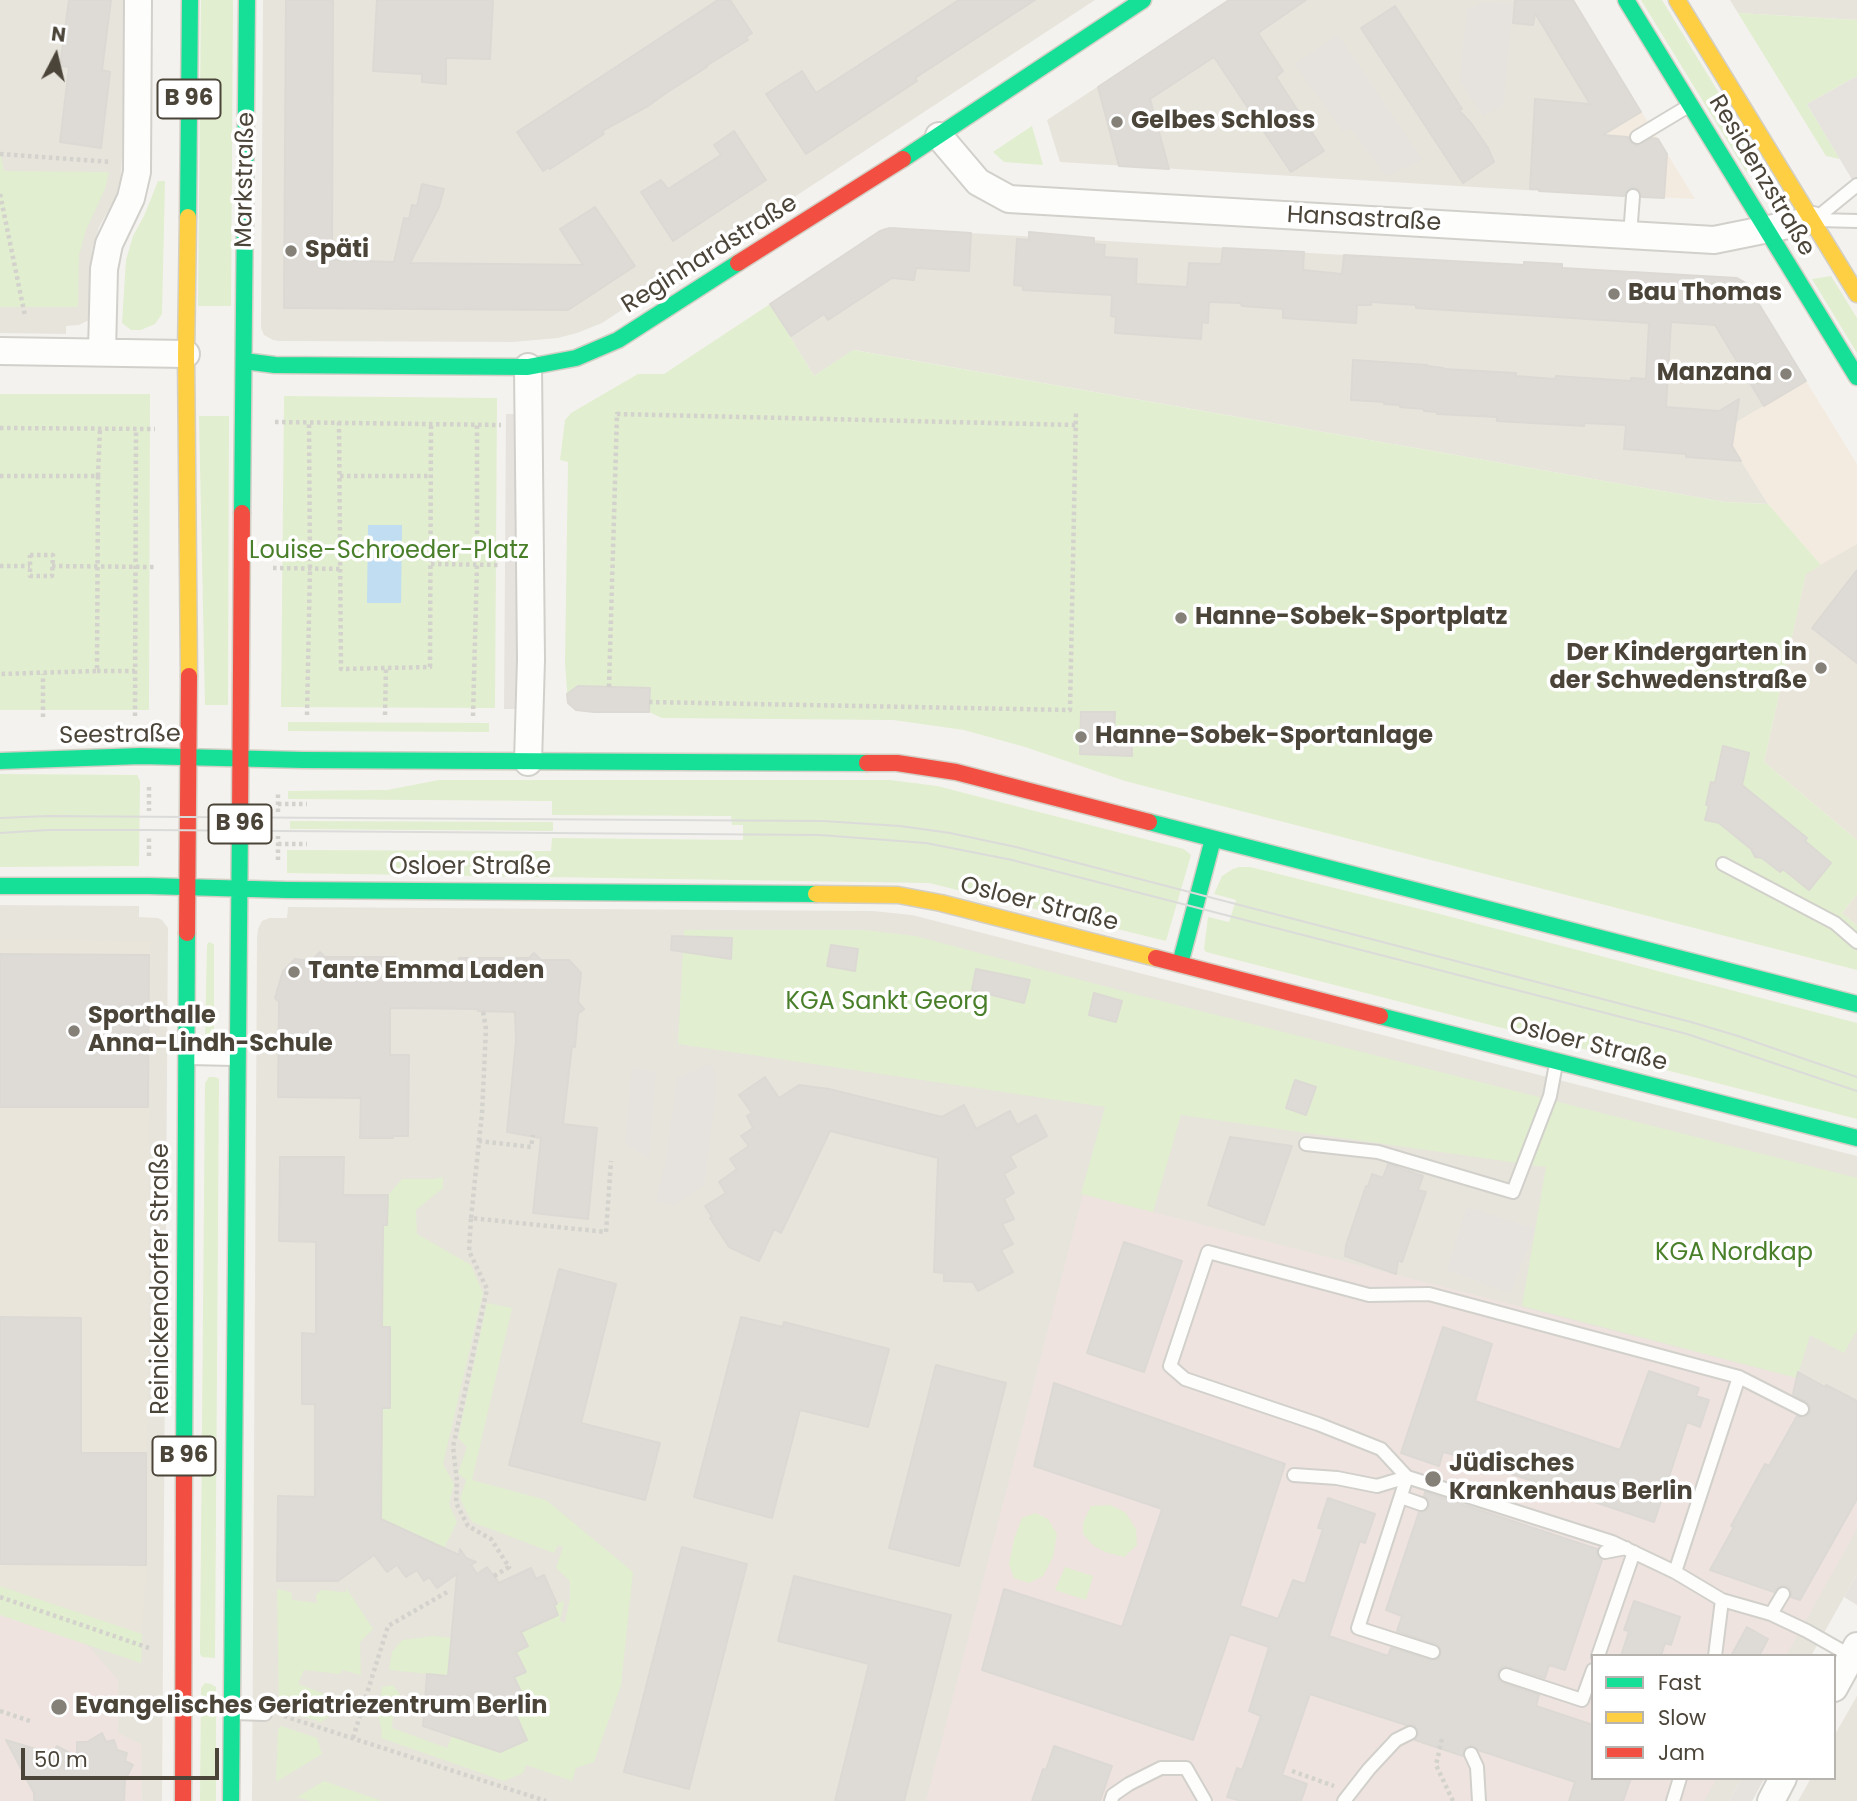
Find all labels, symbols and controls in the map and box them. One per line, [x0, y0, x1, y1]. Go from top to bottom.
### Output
text: N [50, 20, 67, 49]
north arrow [21, 21, 91, 91]
road number: B 96 [158, 80, 220, 118]
street label: Residenzstraße [1702, 90, 1820, 262]
place label: Gelbes Schloss [1131, 108, 1315, 136]
street label: Markstraße [230, 112, 262, 248]
marker: Gelbes Schloss [1109, 114, 1125, 130]
street label: Reginhardstraße [617, 189, 803, 321]
street label: Hansastraße [1286, 202, 1442, 238]
place label: Späti [305, 237, 369, 265]
marker: Späti [283, 243, 299, 259]
place label: Bau Thomas [1628, 280, 1782, 308]
marker: Bau Thomas [1606, 286, 1622, 302]
place label: Manzana [1657, 360, 1772, 388]
marker: Manzana [1778, 366, 1794, 382]
park label: Louise-Schroeder-Platz [249, 538, 529, 566]
place label: Hanne-Sobek-Sportplatz [1195, 604, 1507, 632]
marker: Hanne-Sobek-Sportplatz [1173, 610, 1189, 626]
place label: Der Kindergarten in der Schwedenstraße [1550, 640, 1807, 696]
marker: Der Kindergarten in der Schwedenstraße [1813, 660, 1829, 676]
street label: Seestraße [59, 721, 181, 751]
place label: Hanne-Sobek-Sportanlage [1095, 723, 1433, 751]
marker: Hanne-Sobek-Sportanlage [1073, 729, 1089, 745]
road number: B 96 [208, 804, 272, 844]
street label: Osloer Straße [389, 854, 551, 882]
street label: Osloer Straße [957, 871, 1121, 939]
place label: Tante Emma Laden [308, 958, 544, 986]
marker: Tante Emma Laden [286, 964, 302, 980]
park label: KGA Sankt Georg [786, 989, 988, 1017]
place label: Sporthalle Anna-Lindh-Schule [88, 1003, 333, 1059]
street label: Osloer Straße [1506, 1011, 1670, 1079]
marker: Sporthalle Anna-Lindh-Schule [66, 1023, 82, 1039]
street label: Reinickendorfer Straße [148, 1143, 176, 1415]
park label: KGA Nordkap [1655, 1240, 1813, 1268]
road number: B 96 [152, 1436, 216, 1476]
place label: Jüdisches Krankenhaus Berlin [1449, 1451, 1693, 1507]
marker: Jüdisches Krankenhaus Berlin [1423, 1469, 1443, 1489]
legend [1591, 1654, 1836, 1780]
text: Fast [1658, 1668, 1701, 1697]
place label: Evangelisches Geriatriezentrum Berlin [75, 1693, 547, 1721]
marker: Evangelisches Geriatriezentrum Berlin [49, 1697, 69, 1717]
text: Slow [1658, 1703, 1706, 1732]
scale bar [24, 1734, 222, 1778]
text: Jam [1658, 1738, 1705, 1767]
text: 50 m [34, 1745, 88, 1774]

